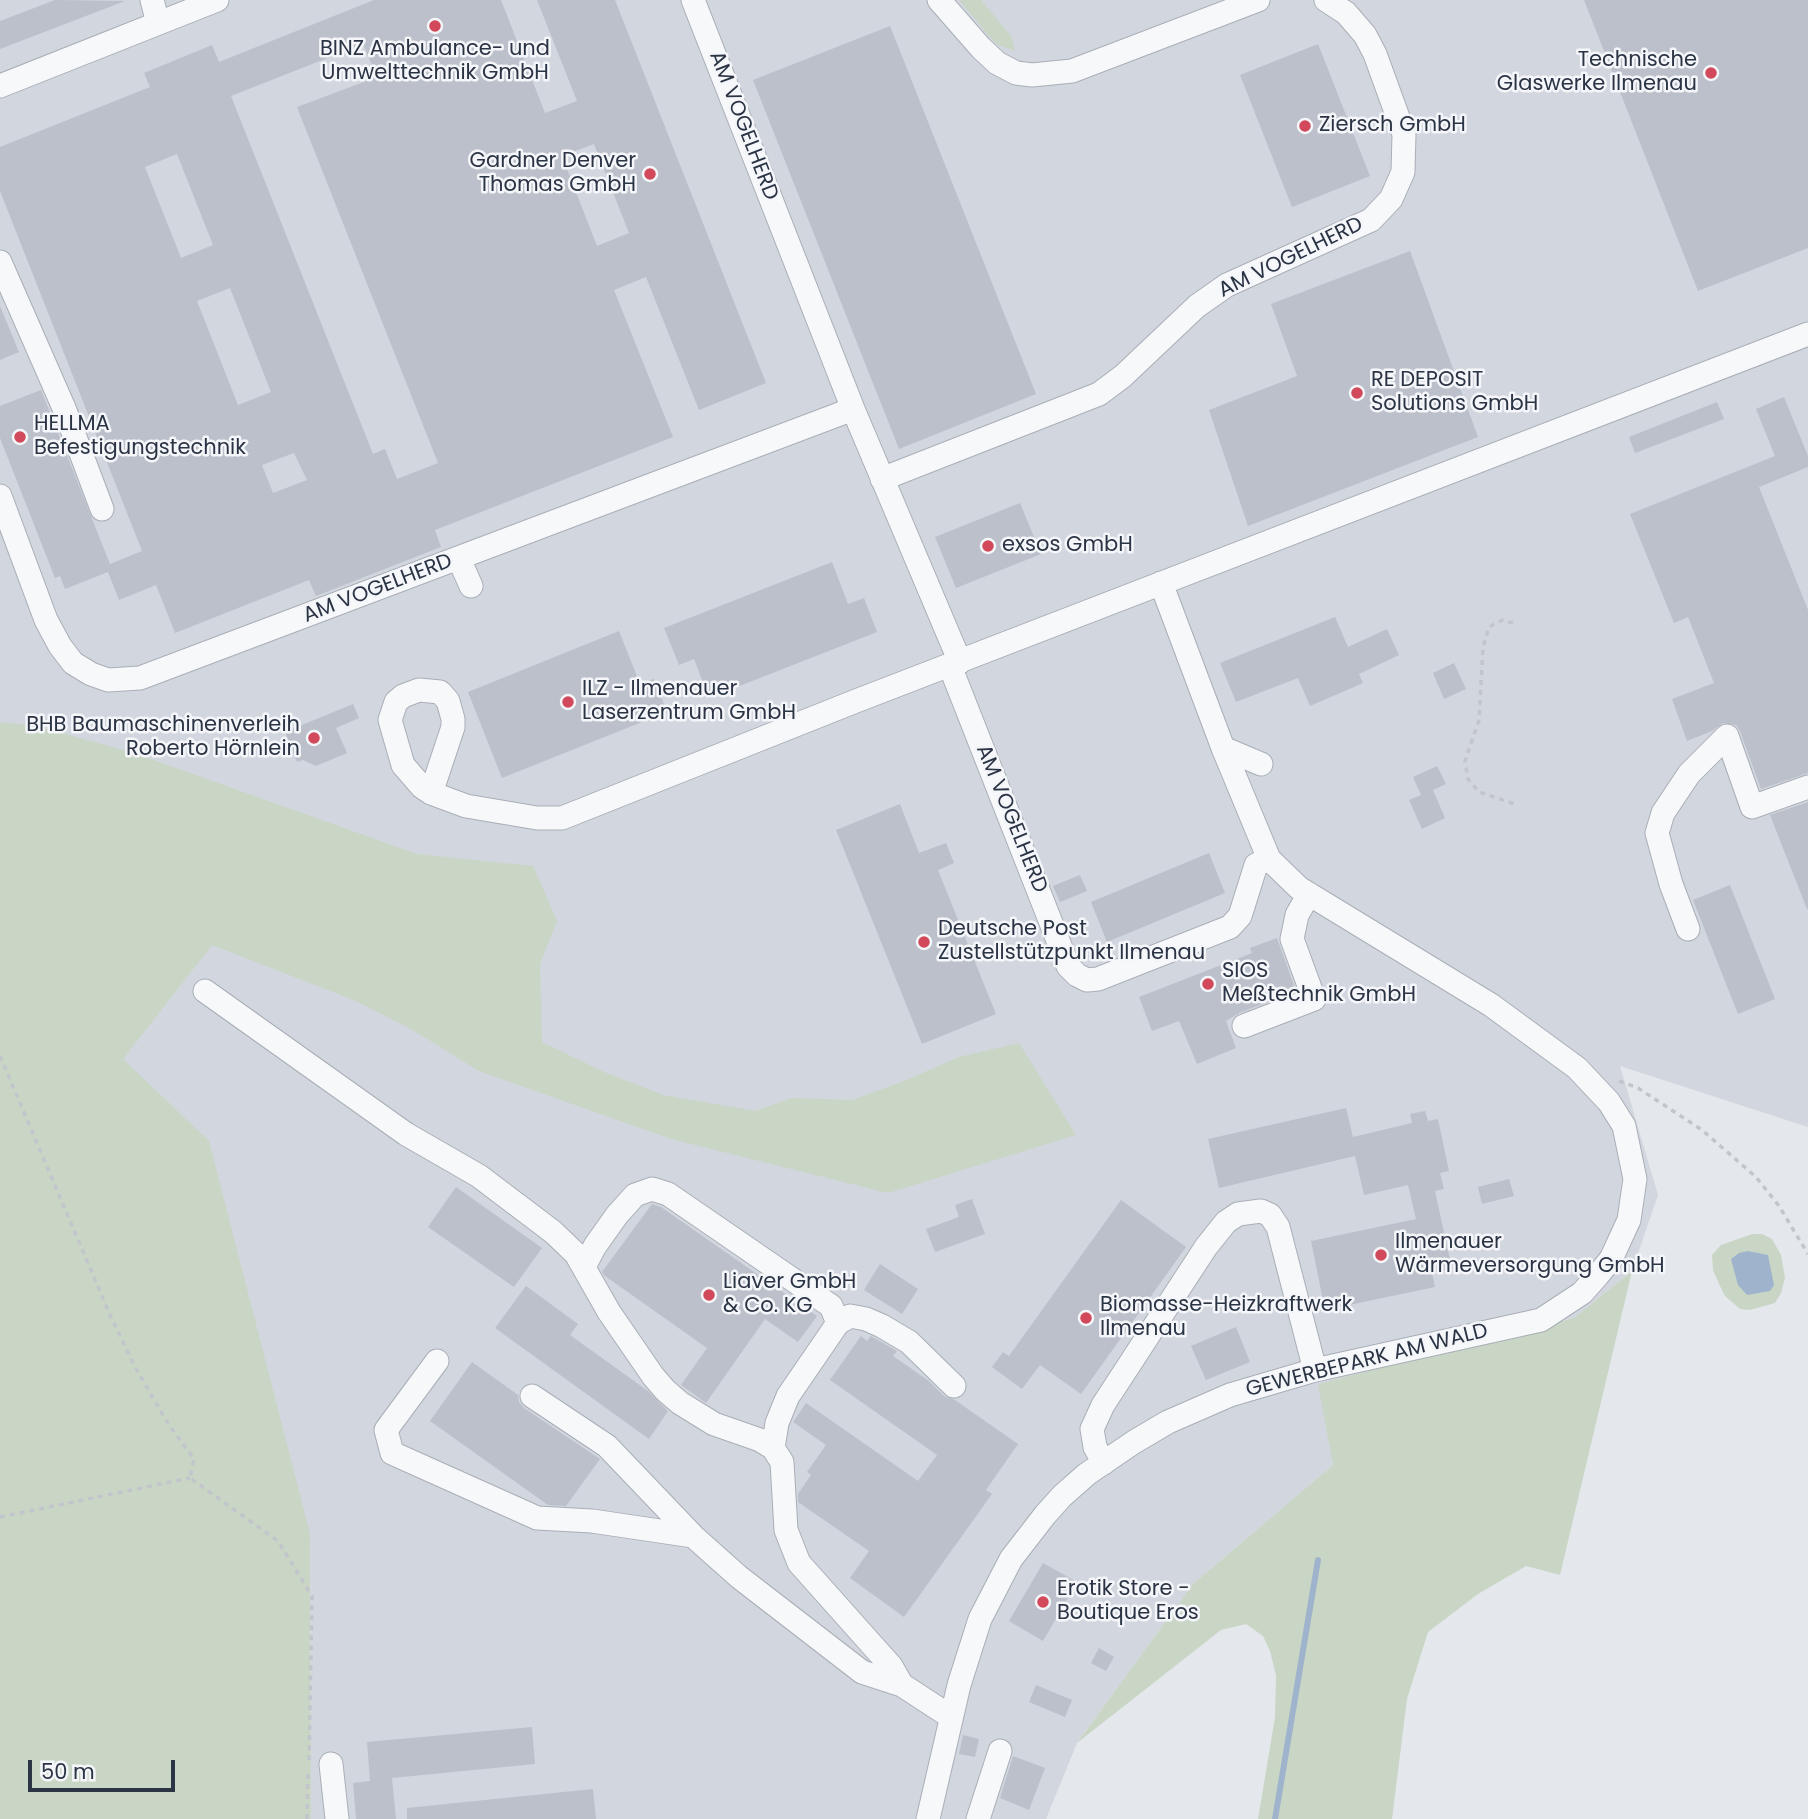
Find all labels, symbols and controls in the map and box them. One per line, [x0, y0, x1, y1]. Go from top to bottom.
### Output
marker: BINZ Ambulance- und Umwelttechnik GmbH [427, 18, 443, 34]
place label: BINZ Ambulance- und Umwelttechnik GmbH [320, 37, 550, 87]
street label: AM VOGELHERD [703, 48, 783, 204]
place label: Technische Glaswerke Ilmenau [1497, 48, 1697, 98]
marker: Technische Glaswerke Ilmenau [1703, 65, 1719, 81]
place label: Ziersch GmbH [1319, 113, 1466, 139]
marker: Ziersch GmbH [1297, 118, 1313, 134]
place label: Gardner Denver Thomas GmbH [470, 149, 636, 199]
marker: Gardner Denver Thomas GmbH [642, 166, 658, 182]
street label: AM VOGELHERD [1215, 212, 1367, 304]
place label: RE DEPOSIT Solutions GmbH [1371, 368, 1538, 418]
marker: RE DEPOSIT Solutions GmbH [1349, 385, 1365, 401]
place label: HELLMA Befestigungstechnik [34, 412, 246, 462]
marker: HELLMA Befestigungstechnik [12, 429, 28, 445]
place label: exsos GmbH [1002, 533, 1133, 559]
marker: exsos GmbH [980, 538, 996, 554]
street label: AM VOGELHERD [300, 549, 456, 629]
place label: ILZ - Ilmenauer Laserzentrum GmbH [582, 677, 796, 727]
marker: ILZ - Ilmenauer Laserzentrum GmbH [560, 694, 576, 710]
place label: BHB Baumaschinenverleih Roberto Hörnlein [26, 713, 300, 763]
marker: BHB Baumaschinenverleih Roberto Hörnlein [306, 730, 322, 746]
street label: AM VOGELHERD [970, 741, 1052, 897]
place label: Deutsche Post Zustellstützpunkt Ilmenau [938, 917, 1205, 967]
marker: Deutsche Post Zustellstützpunkt Ilmenau [916, 934, 932, 950]
place label: SIOS Meßtechnik GmbH [1222, 959, 1416, 1009]
marker: SIOS Meßtechnik GmbH [1200, 976, 1216, 992]
place label: Ilmenauer Wärmeversorgung GmbH [1395, 1230, 1665, 1280]
marker: Ilmenauer Wärmeversorgung GmbH [1373, 1247, 1389, 1263]
place label: Liaver GmbH & Co. KG [723, 1270, 856, 1320]
marker: Liaver GmbH & Co. KG [701, 1287, 717, 1303]
place label: Biomasse-Heizkraftwerk Ilmenau [1100, 1293, 1352, 1343]
marker: Biomasse-Heizkraftwerk Ilmenau [1078, 1310, 1094, 1326]
street label: GEWERBEPARK AM WALD [1243, 1319, 1491, 1403]
place label: Erotik Store - Boutique Eros [1057, 1577, 1199, 1627]
marker: Erotik Store - Boutique Eros [1035, 1594, 1051, 1610]
scale bar [32, 1745, 178, 1789]
text: 50 m [41, 1757, 95, 1786]

